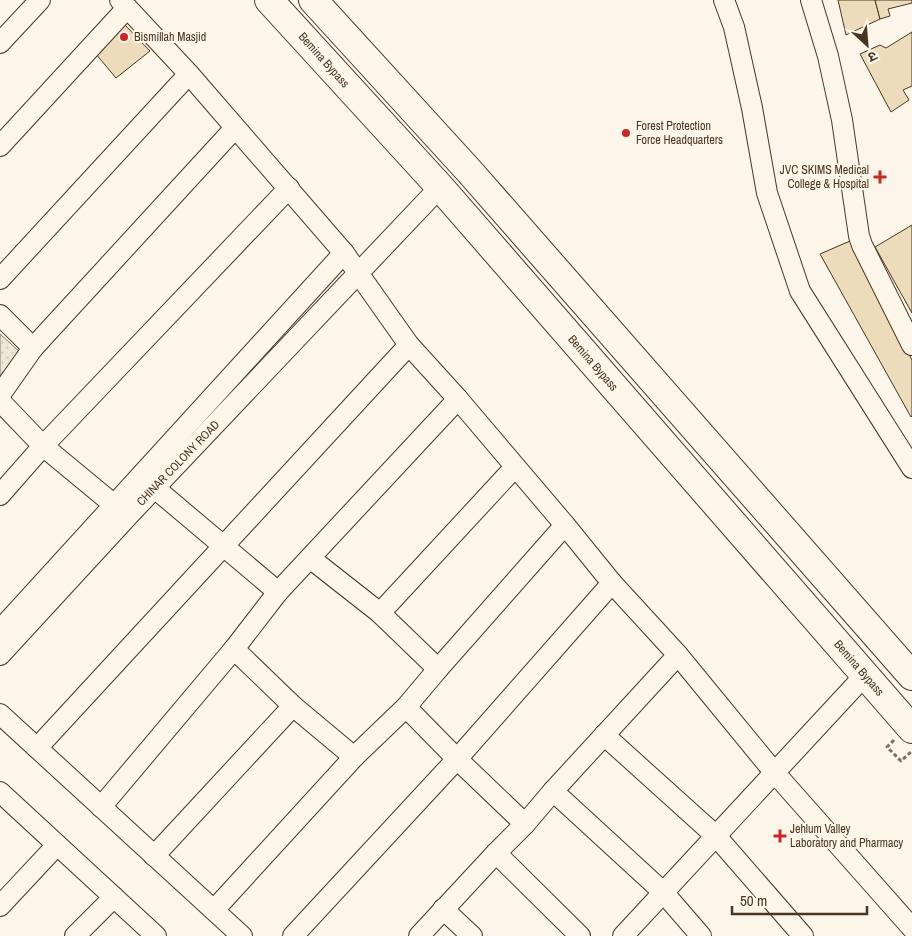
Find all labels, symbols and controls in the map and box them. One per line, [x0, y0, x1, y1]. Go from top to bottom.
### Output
north arrow [842, 20, 892, 70]
place label: Bismillah Masjid [134, 29, 206, 45]
street label: Bemina Bypass [295, 29, 353, 91]
marker: Bismillah Masjid [118, 31, 130, 43]
text: उ [864, 47, 880, 67]
place label: Forest Protection Force Headquarters [636, 118, 723, 148]
marker: Forest Protection Force Headquarters [620, 127, 632, 139]
place label: JVC SKIMS Medical College & Hospital [780, 162, 869, 192]
marker: JVC SKIMS Medical College & Hospital [873, 170, 887, 184]
street label: Bemina Bypass [564, 332, 622, 394]
street label: CHINAR COLONY ROAD [133, 417, 223, 509]
street label: Bemina Bypass [830, 637, 888, 699]
place label: Jehlum Valley Laboratory and Pharmacy [790, 821, 903, 851]
marker: Jehlum Valley Laboratory and Pharmacy [774, 830, 786, 842]
scale bar [732, 884, 867, 916]
text: 50 m [740, 890, 767, 911]

